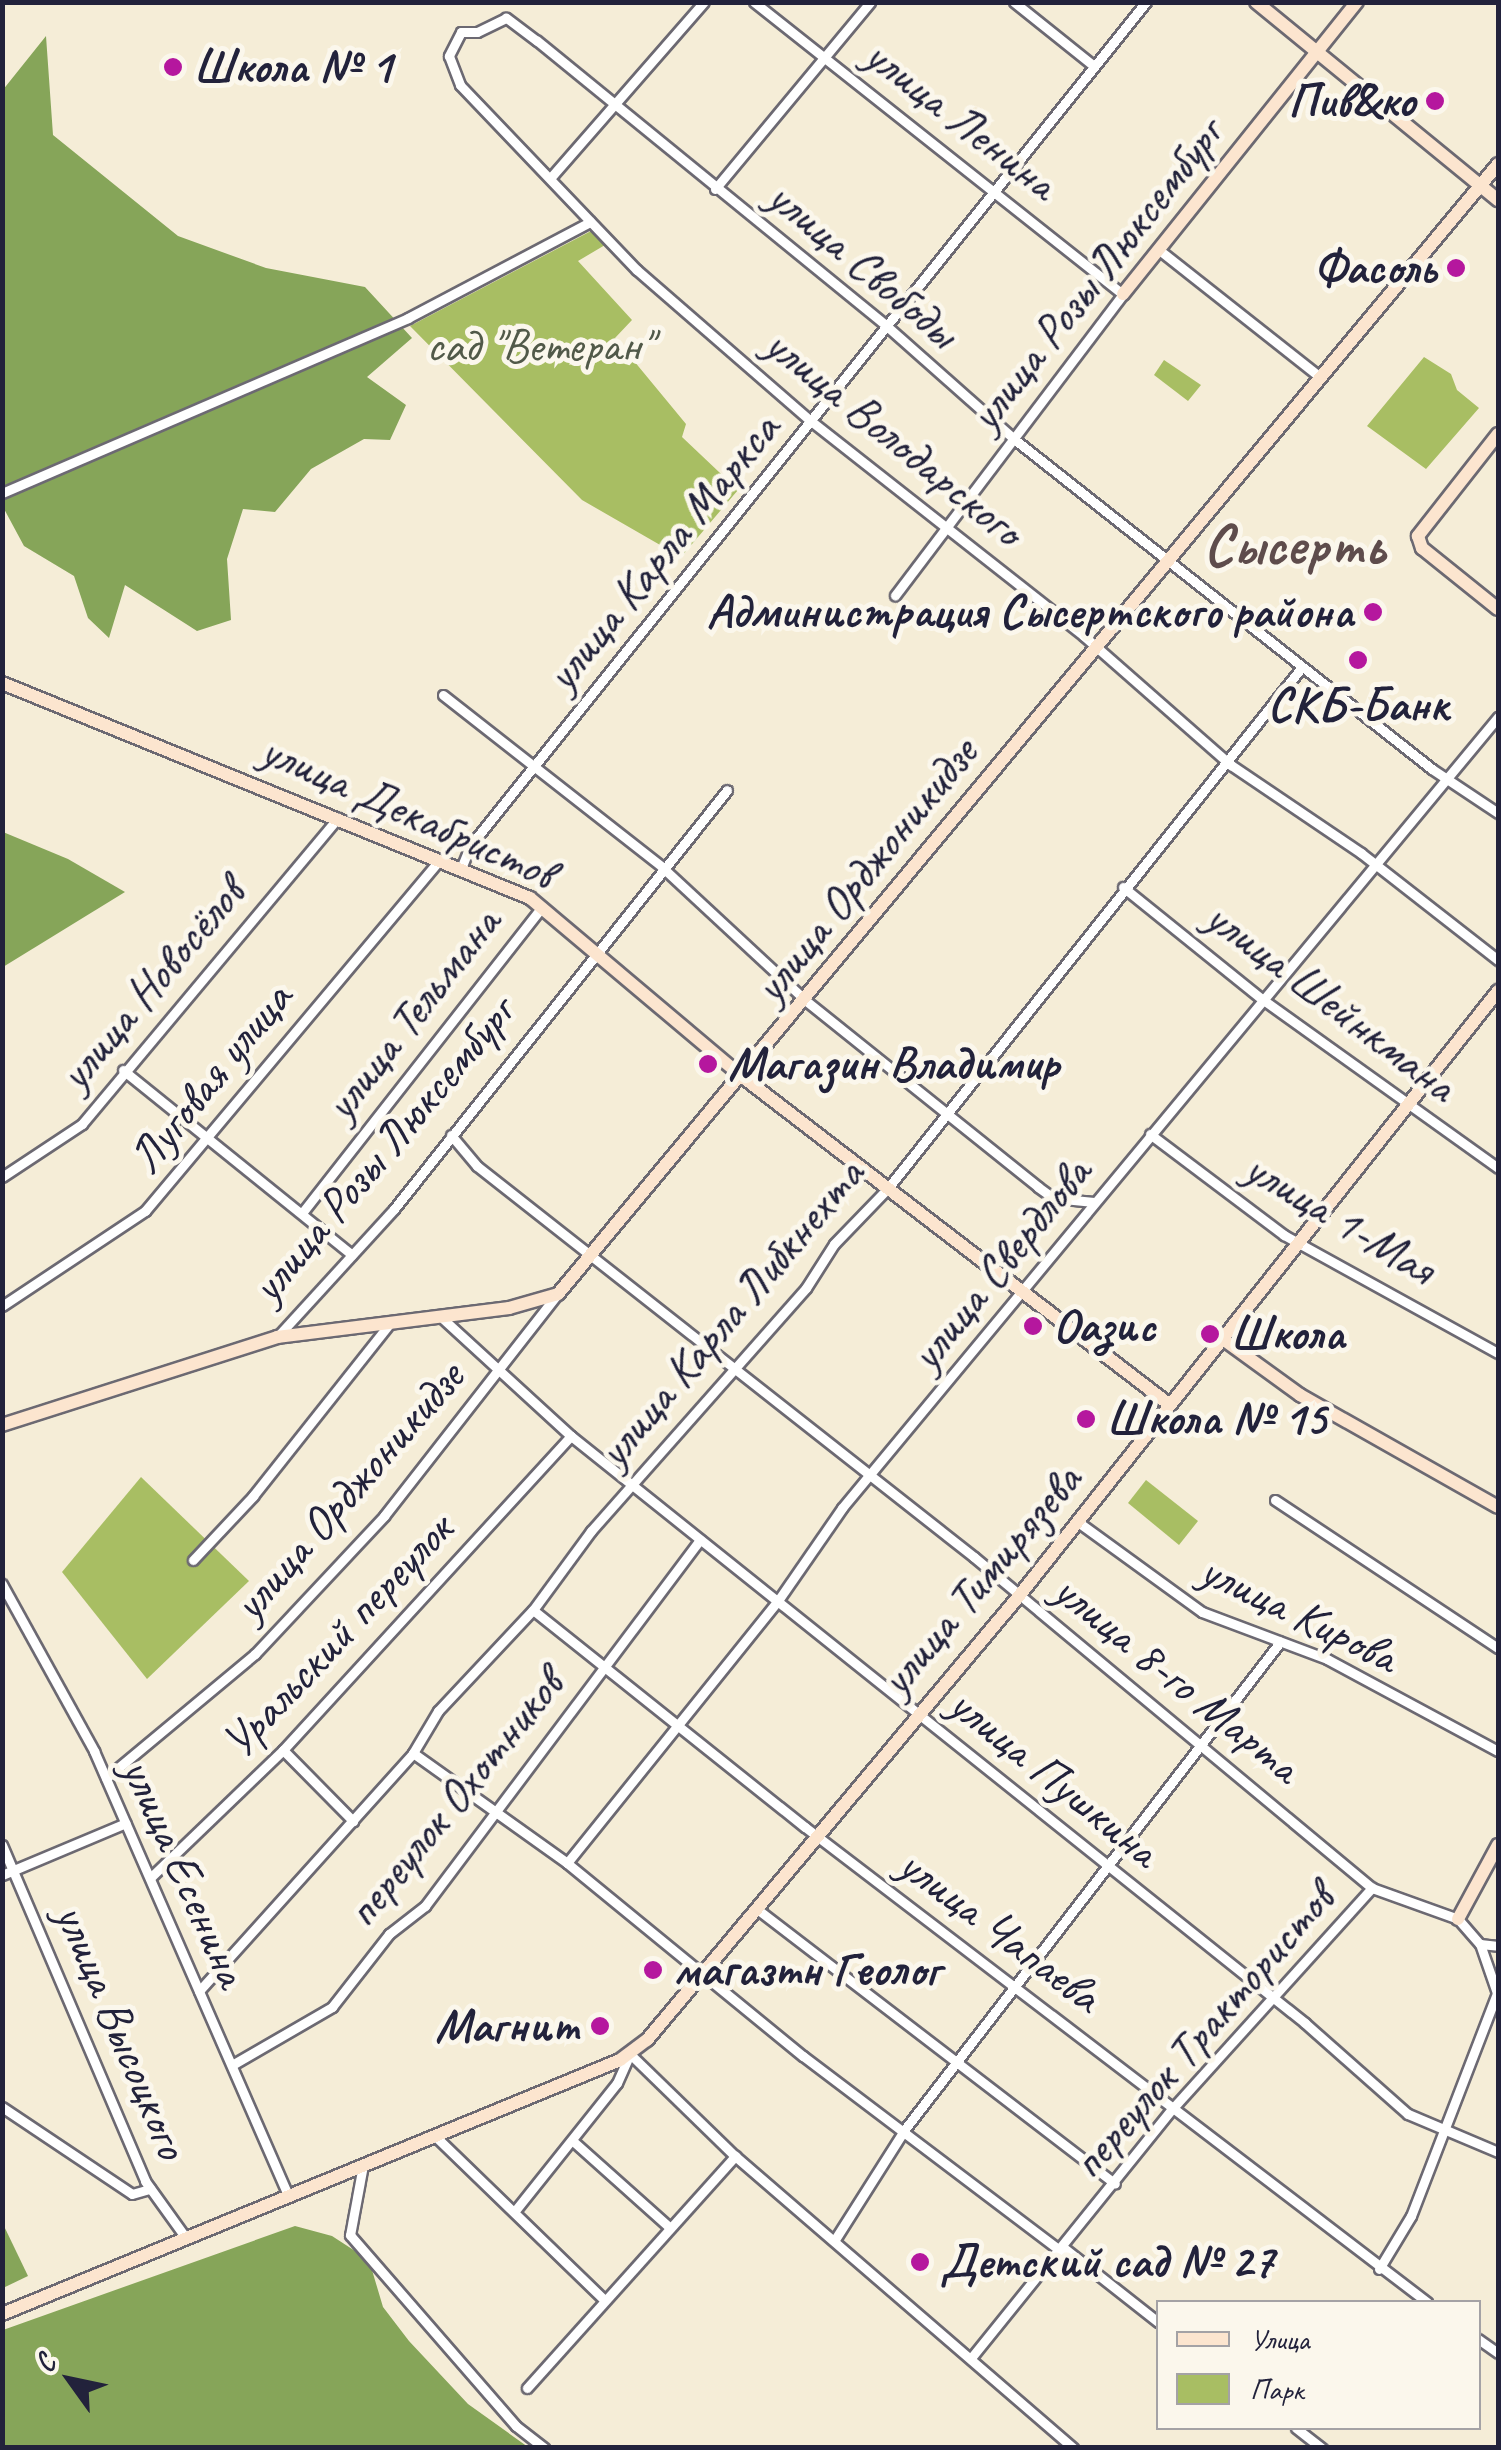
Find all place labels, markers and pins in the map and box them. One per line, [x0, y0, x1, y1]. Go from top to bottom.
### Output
place label: Школа № 1 [193, 38, 392, 96]
marker: Школа № 1 [162, 56, 184, 78]
place label: Пив&ко [1288, 72, 1415, 130]
marker: Пив&ко [1424, 90, 1446, 112]
place label: Фасоль [1314, 239, 1436, 297]
marker: Фасоль [1445, 257, 1467, 279]
place label: Администрация Сысертского района [706, 583, 1353, 641]
marker: Администрация Сысертского района [1362, 601, 1384, 623]
marker: СКБ-Банк [1347, 649, 1369, 671]
place label: СКБ-Банк [1267, 676, 1449, 734]
place label: Магазин Владимир [728, 1035, 1059, 1093]
marker: Магазин Владимир [697, 1053, 719, 1075]
place label: Оазис [1053, 1297, 1155, 1355]
place label: Школа [1230, 1305, 1344, 1363]
marker: Оазис [1022, 1315, 1044, 1337]
marker: Школа [1199, 1323, 1221, 1345]
place label: Школа № 15 [1106, 1390, 1326, 1448]
marker: Школа № 15 [1075, 1408, 1097, 1430]
place label: магазтн Геолог [673, 1941, 941, 1999]
marker: магазтн Геолог [642, 1959, 664, 1981]
place label: Магнит [435, 1997, 580, 2055]
marker: Магнит [589, 2015, 611, 2037]
place label: Детский сад № 27 [940, 2233, 1274, 2291]
marker: Детский сад № 27 [909, 2251, 931, 2273]

